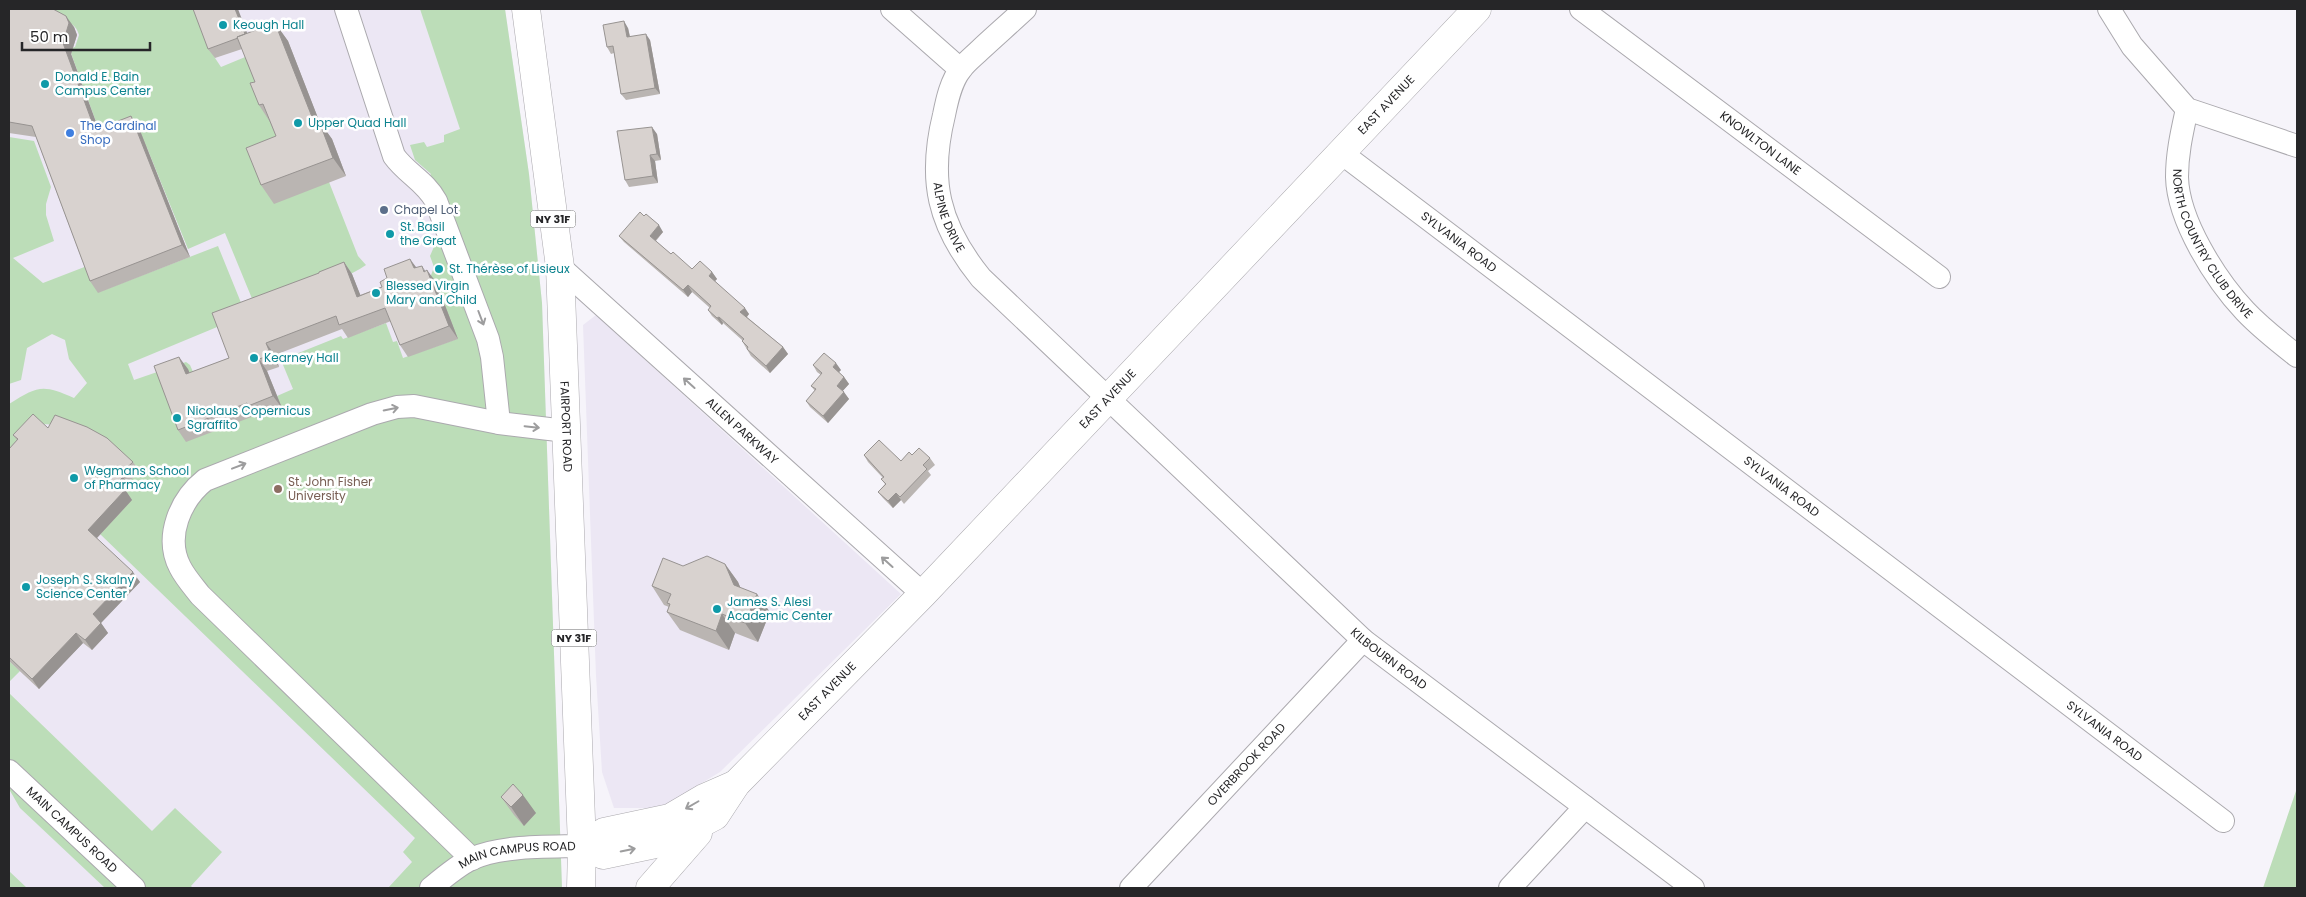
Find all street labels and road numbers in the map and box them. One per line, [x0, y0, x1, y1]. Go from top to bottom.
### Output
street label: EAST AVENUE [1353, 71, 1418, 138]
street label: KNOWLTON LANE [1717, 107, 1805, 179]
street label: NORTH COUNTRY CLUB DRIVE [2169, 169, 2257, 322]
street label: ALPINE DRIVE [929, 181, 969, 255]
street label: SYLVANIA ROAD [1417, 207, 1501, 276]
road number: NY 31F [530, 210, 576, 228]
street label: EAST AVENUE [1075, 365, 1140, 432]
street label: FAIRPORT ROAD [556, 381, 577, 472]
street label: ALLEN PARKWAY [702, 393, 782, 468]
street label: SYLVANIA ROAD [1740, 452, 1823, 521]
street label: KILBOURN ROAD [1347, 624, 1431, 693]
road number: NY 31F [552, 630, 596, 646]
street label: EAST AVENUE [794, 658, 860, 724]
street label: SYLVANIA ROAD [2063, 696, 2146, 765]
street label: OVERBROOK ROAD [1203, 719, 1289, 810]
street label: MAIN CAMPUS ROAD [23, 782, 122, 876]
street label: MAIN CAMPUS ROAD [455, 837, 576, 872]

